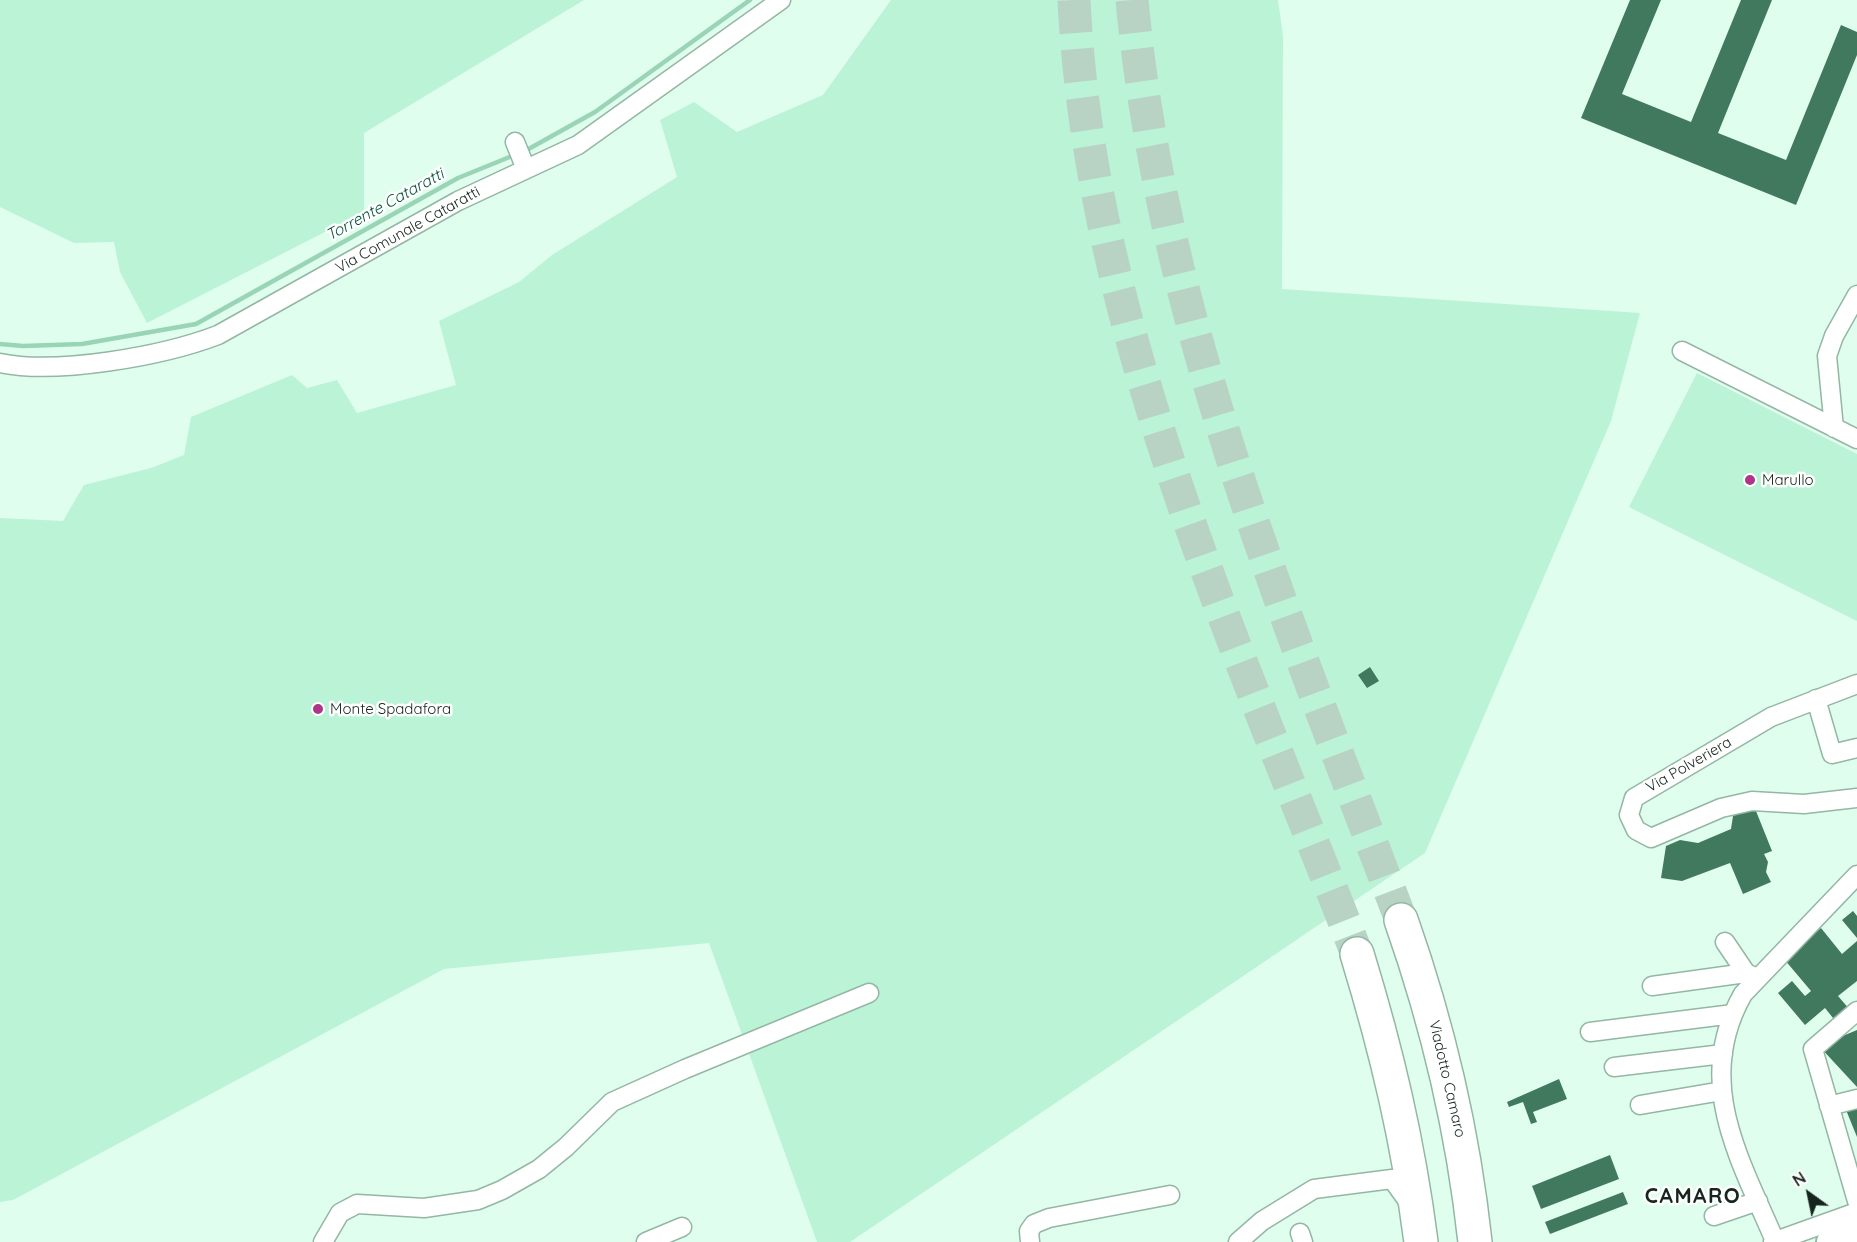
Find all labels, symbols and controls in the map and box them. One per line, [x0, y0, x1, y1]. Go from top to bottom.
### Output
water label: Torrente Cataratti [323, 165, 447, 245]
street label: Via Comunale Cataratti [333, 183, 483, 277]
place label: Marullo [1762, 471, 1814, 489]
marker: Marullo [1743, 473, 1757, 487]
place label: Monte Spadafora [330, 700, 451, 718]
marker: Monte Spadafora [311, 702, 325, 716]
street label: Via Polveriera [1643, 733, 1735, 797]
street label: Viadotto Camaro [1425, 1019, 1469, 1139]
north arrow [1779, 1164, 1839, 1224]
text: N [1789, 1167, 1810, 1190]
district label: CAMARO [1645, 1184, 1741, 1210]

